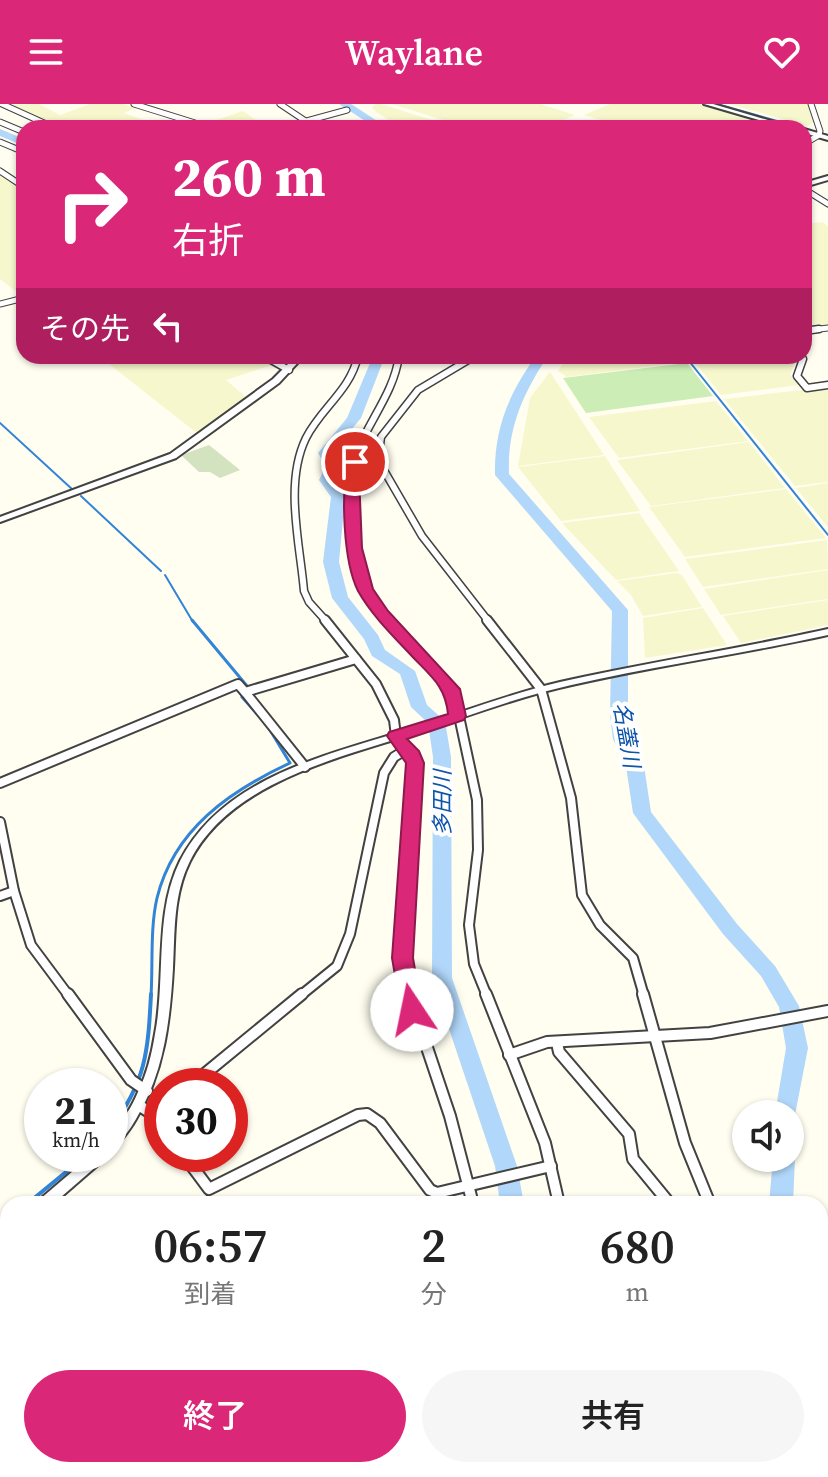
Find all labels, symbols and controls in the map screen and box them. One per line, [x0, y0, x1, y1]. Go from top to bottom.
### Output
text: Waylane [345, 28, 483, 77]
icon: menu [24, 30, 68, 74]
icon: heart [760, 30, 804, 74]
text: 260 m [172, 138, 326, 215]
icon: right [40, 152, 144, 256]
text: 右折 [172, 216, 244, 265]
icon: left [146, 304, 190, 348]
text: その先 [40, 308, 130, 349]
pin [321, 428, 389, 496]
icon: arrive [333, 440, 377, 484]
water label: 名蓋川 [606, 700, 648, 772]
water label: 多田川 [427, 768, 457, 836]
position arrow [370, 968, 454, 1052]
speed limit sign: 30 [144, 1068, 248, 1172]
text: 21 [54, 1083, 98, 1137]
map controls [732, 1100, 804, 1172]
button: sound [732, 1100, 804, 1172]
text: km/h [52, 1126, 100, 1154]
text: 06:57 [153, 1212, 267, 1278]
text: 2 [421, 1212, 446, 1278]
text: 680 [600, 1213, 675, 1279]
text: m [626, 1274, 649, 1310]
text: 到着 [184, 1276, 236, 1312]
text: 分 [421, 1276, 447, 1312]
button: 終了 [24, 1370, 406, 1462]
button: 共有 [422, 1370, 804, 1462]

